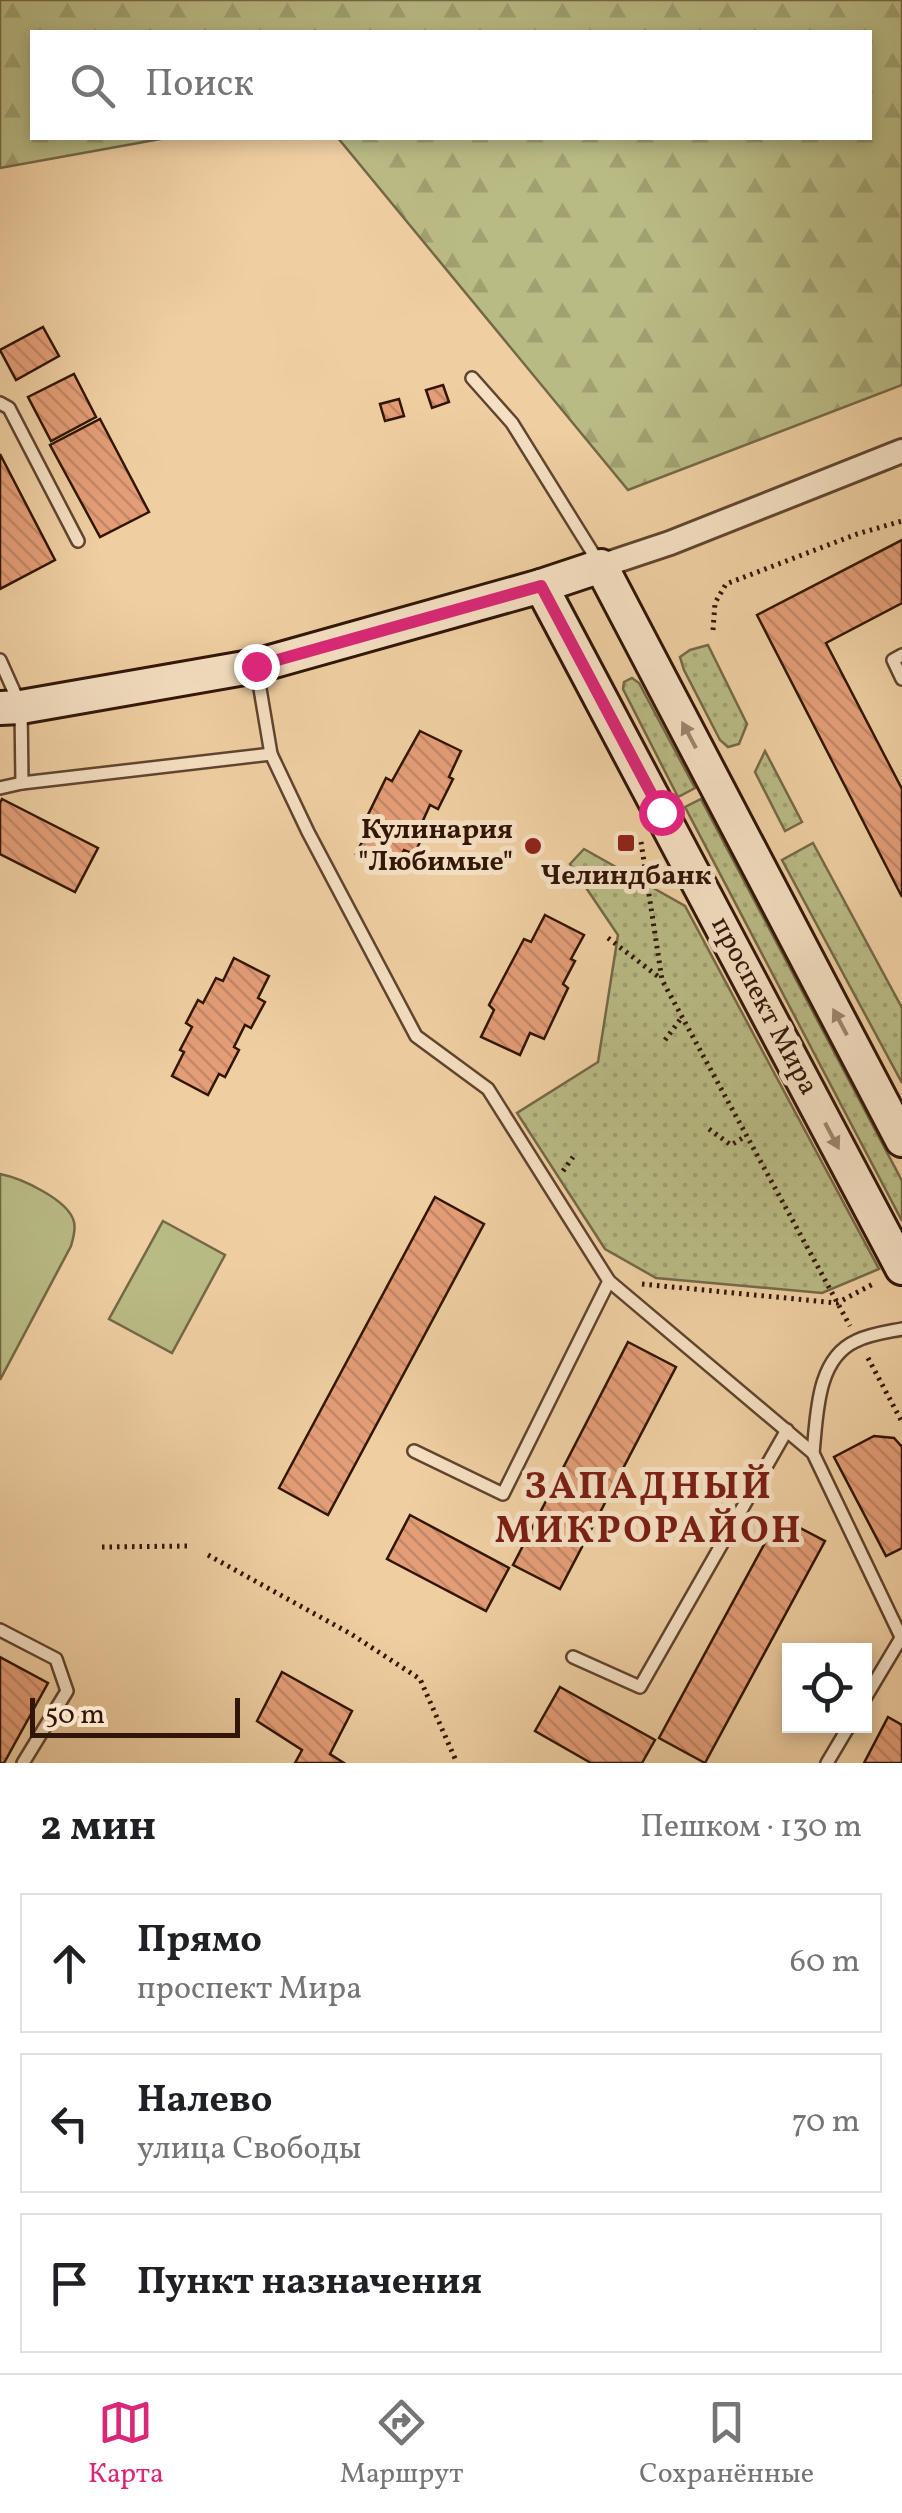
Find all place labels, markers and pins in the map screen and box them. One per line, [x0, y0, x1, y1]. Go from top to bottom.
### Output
place label: Кулинария "Любимые" [358, 811, 513, 882]
marker: Челиндбанк [615, 832, 637, 854]
marker: Кулинария "Любимые" [522, 835, 544, 857]
place label: Челиндбанк [541, 857, 712, 896]

